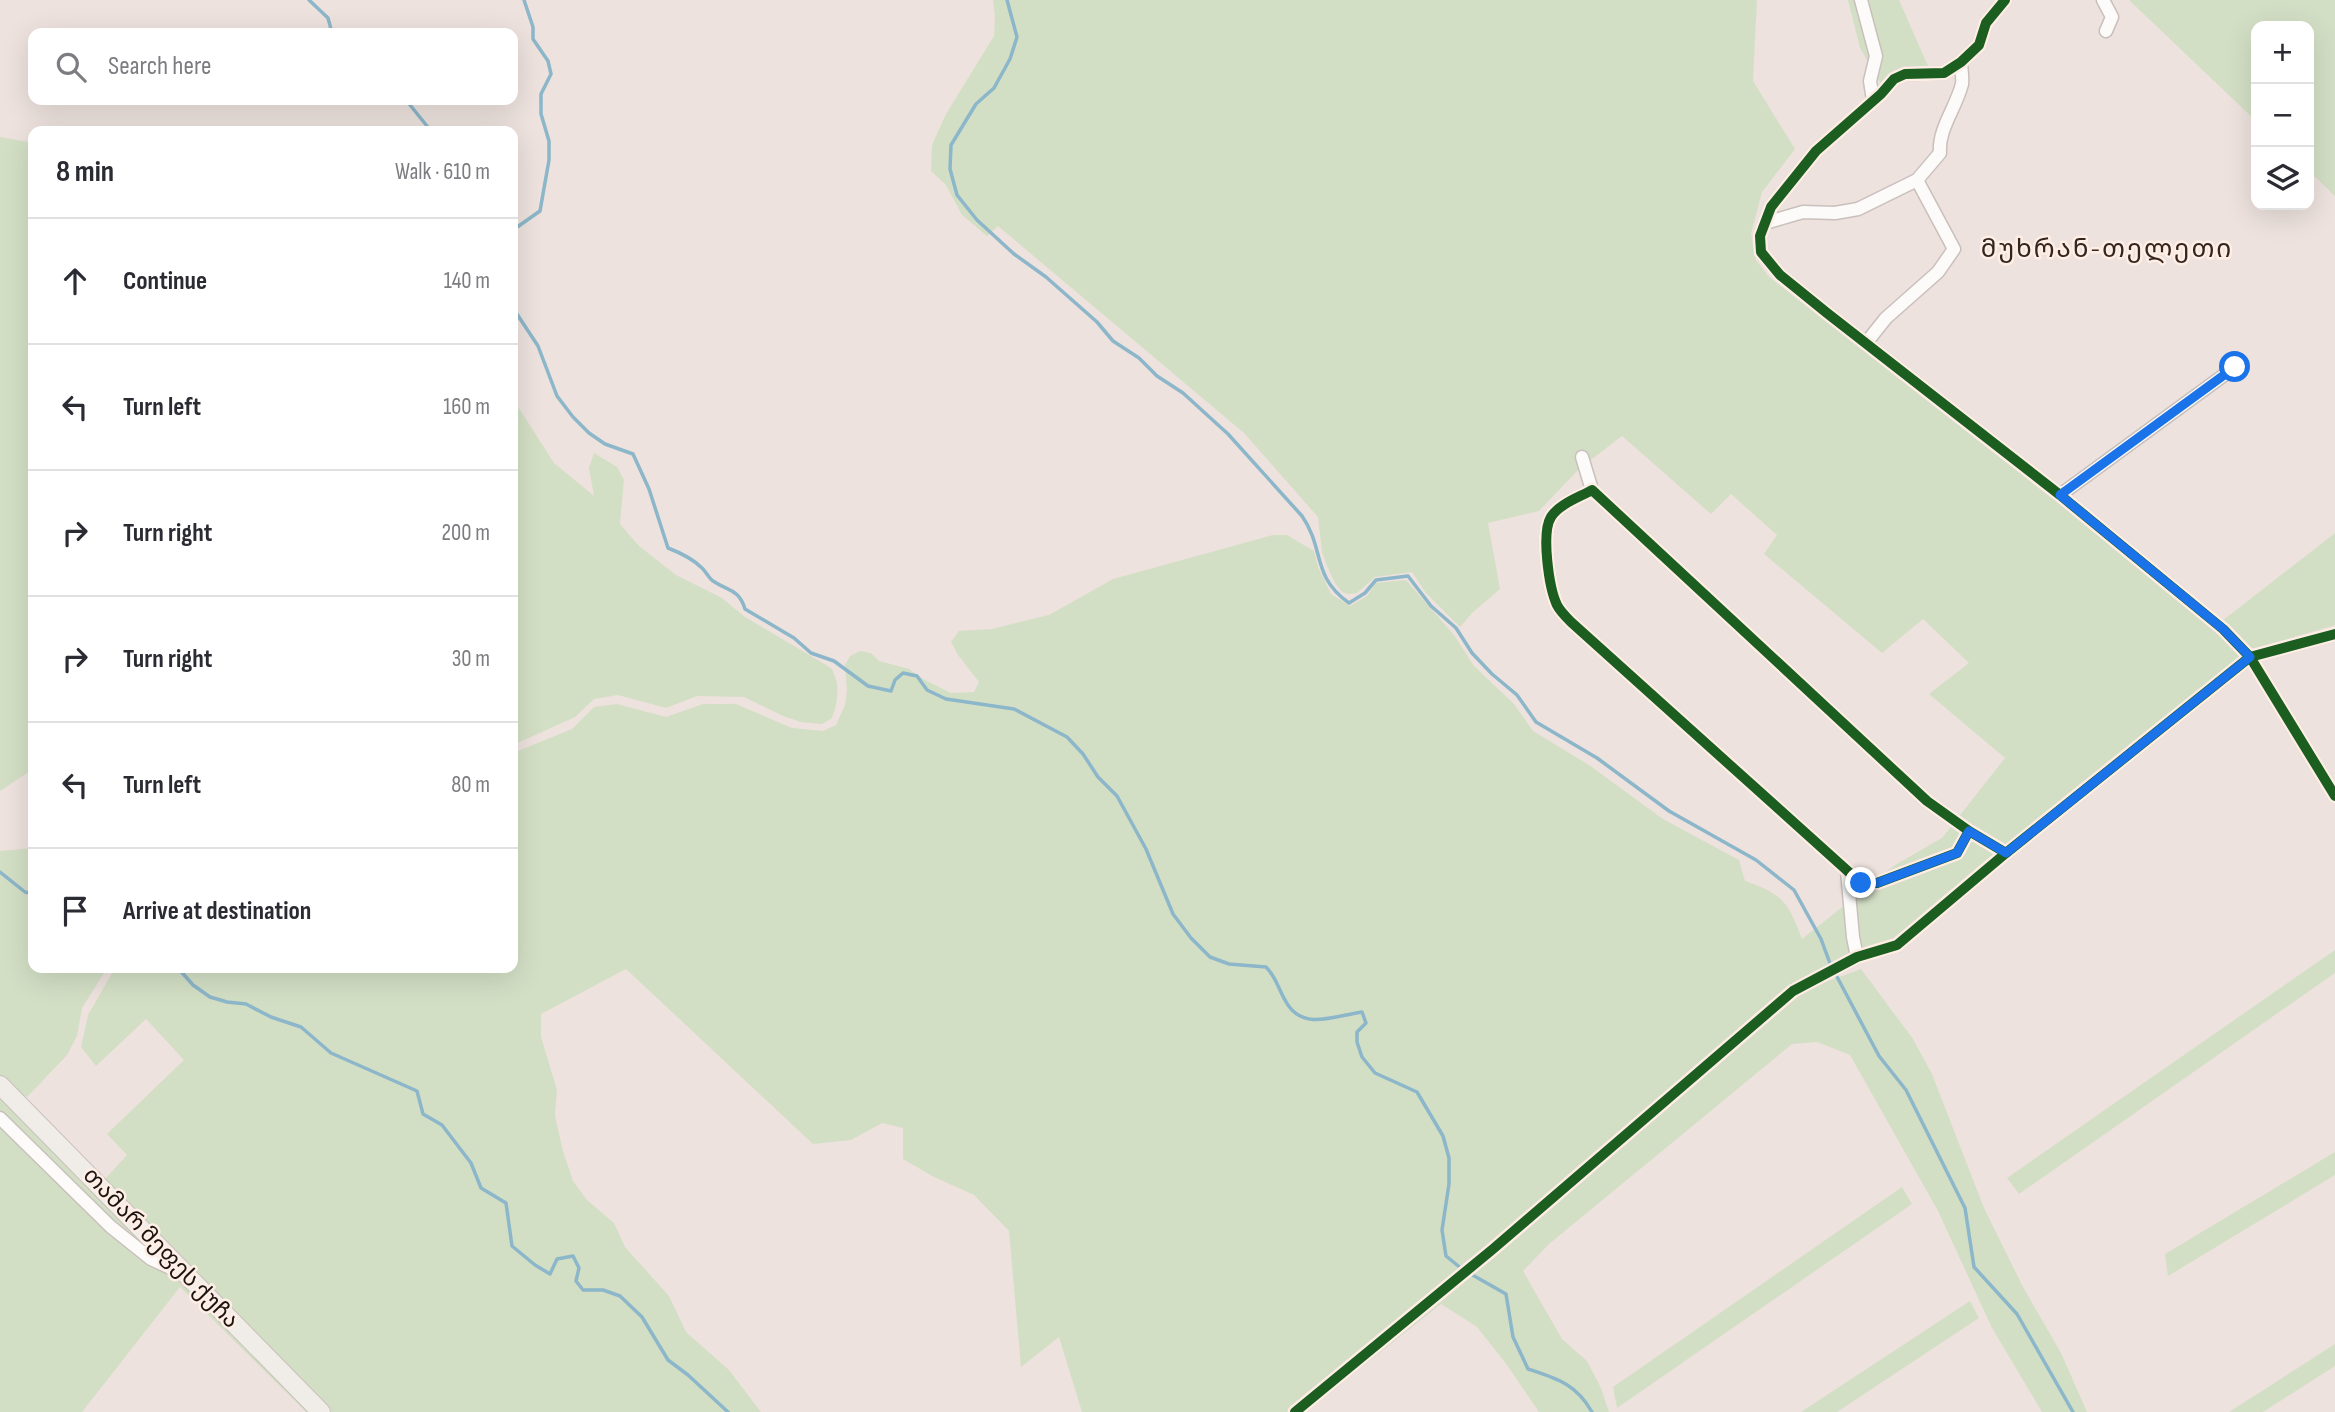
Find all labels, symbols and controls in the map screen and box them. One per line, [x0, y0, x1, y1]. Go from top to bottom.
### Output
map controls [2251, 21, 2314, 210]
button: + [2251, 21, 2314, 84]
search box [28, 28, 518, 105]
icon: search [52, 48, 90, 86]
text: Search here [108, 51, 211, 82]
button: − [2251, 84, 2314, 147]
button: layers [2251, 147, 2314, 210]
text: 8 min [56, 154, 114, 190]
text: Walk · 610 m [395, 158, 490, 186]
district label: მუხრან-თელეთი [1981, 234, 2233, 265]
icon: ahead [56, 262, 94, 300]
text: Continue [123, 266, 207, 297]
text: 140 m [444, 267, 490, 295]
route start [2219, 351, 2250, 382]
icon: left [56, 388, 94, 426]
text: Turn left [123, 392, 201, 423]
text: 160 m [443, 393, 490, 421]
icon: right [56, 514, 94, 552]
text: Turn right [123, 518, 212, 549]
text: 200 m [442, 519, 490, 547]
icon: right [56, 640, 94, 678]
text: Turn right [123, 644, 212, 675]
text: 30 m [452, 645, 490, 673]
icon: left [56, 766, 94, 804]
text: Turn left [123, 770, 201, 801]
text: 80 m [451, 771, 490, 799]
route end [1845, 867, 1876, 898]
icon: arrive [56, 892, 94, 930]
text: Arrive at destination [123, 896, 311, 927]
street label: თამარ მეფეს ქუჩა [77, 1162, 245, 1334]

